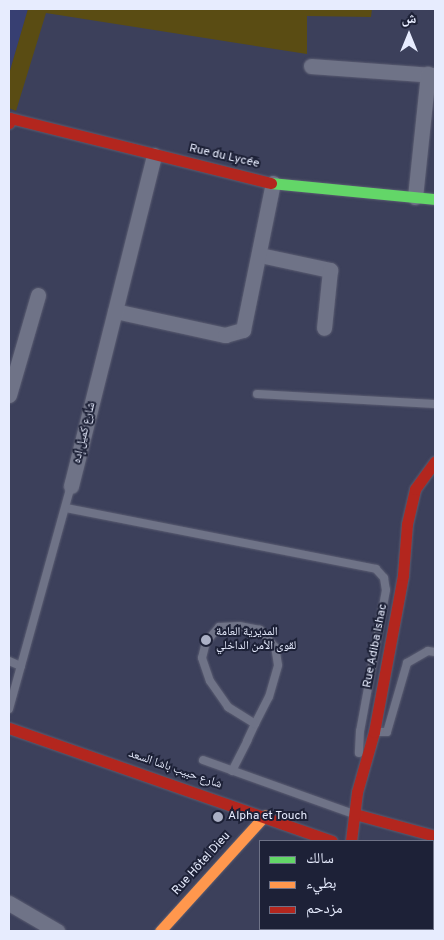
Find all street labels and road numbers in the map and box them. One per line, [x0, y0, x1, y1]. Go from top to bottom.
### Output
street label: Rue du Lycée [187, 142, 261, 172]
street label: شارع كميل إده [70, 401, 100, 465]
street label: Rue Adiba Ishac [361, 603, 391, 689]
street label: شارع حبيب باشا السعد [126, 747, 224, 793]
street label: Rue Hôtel Dieu [170, 829, 234, 899]

